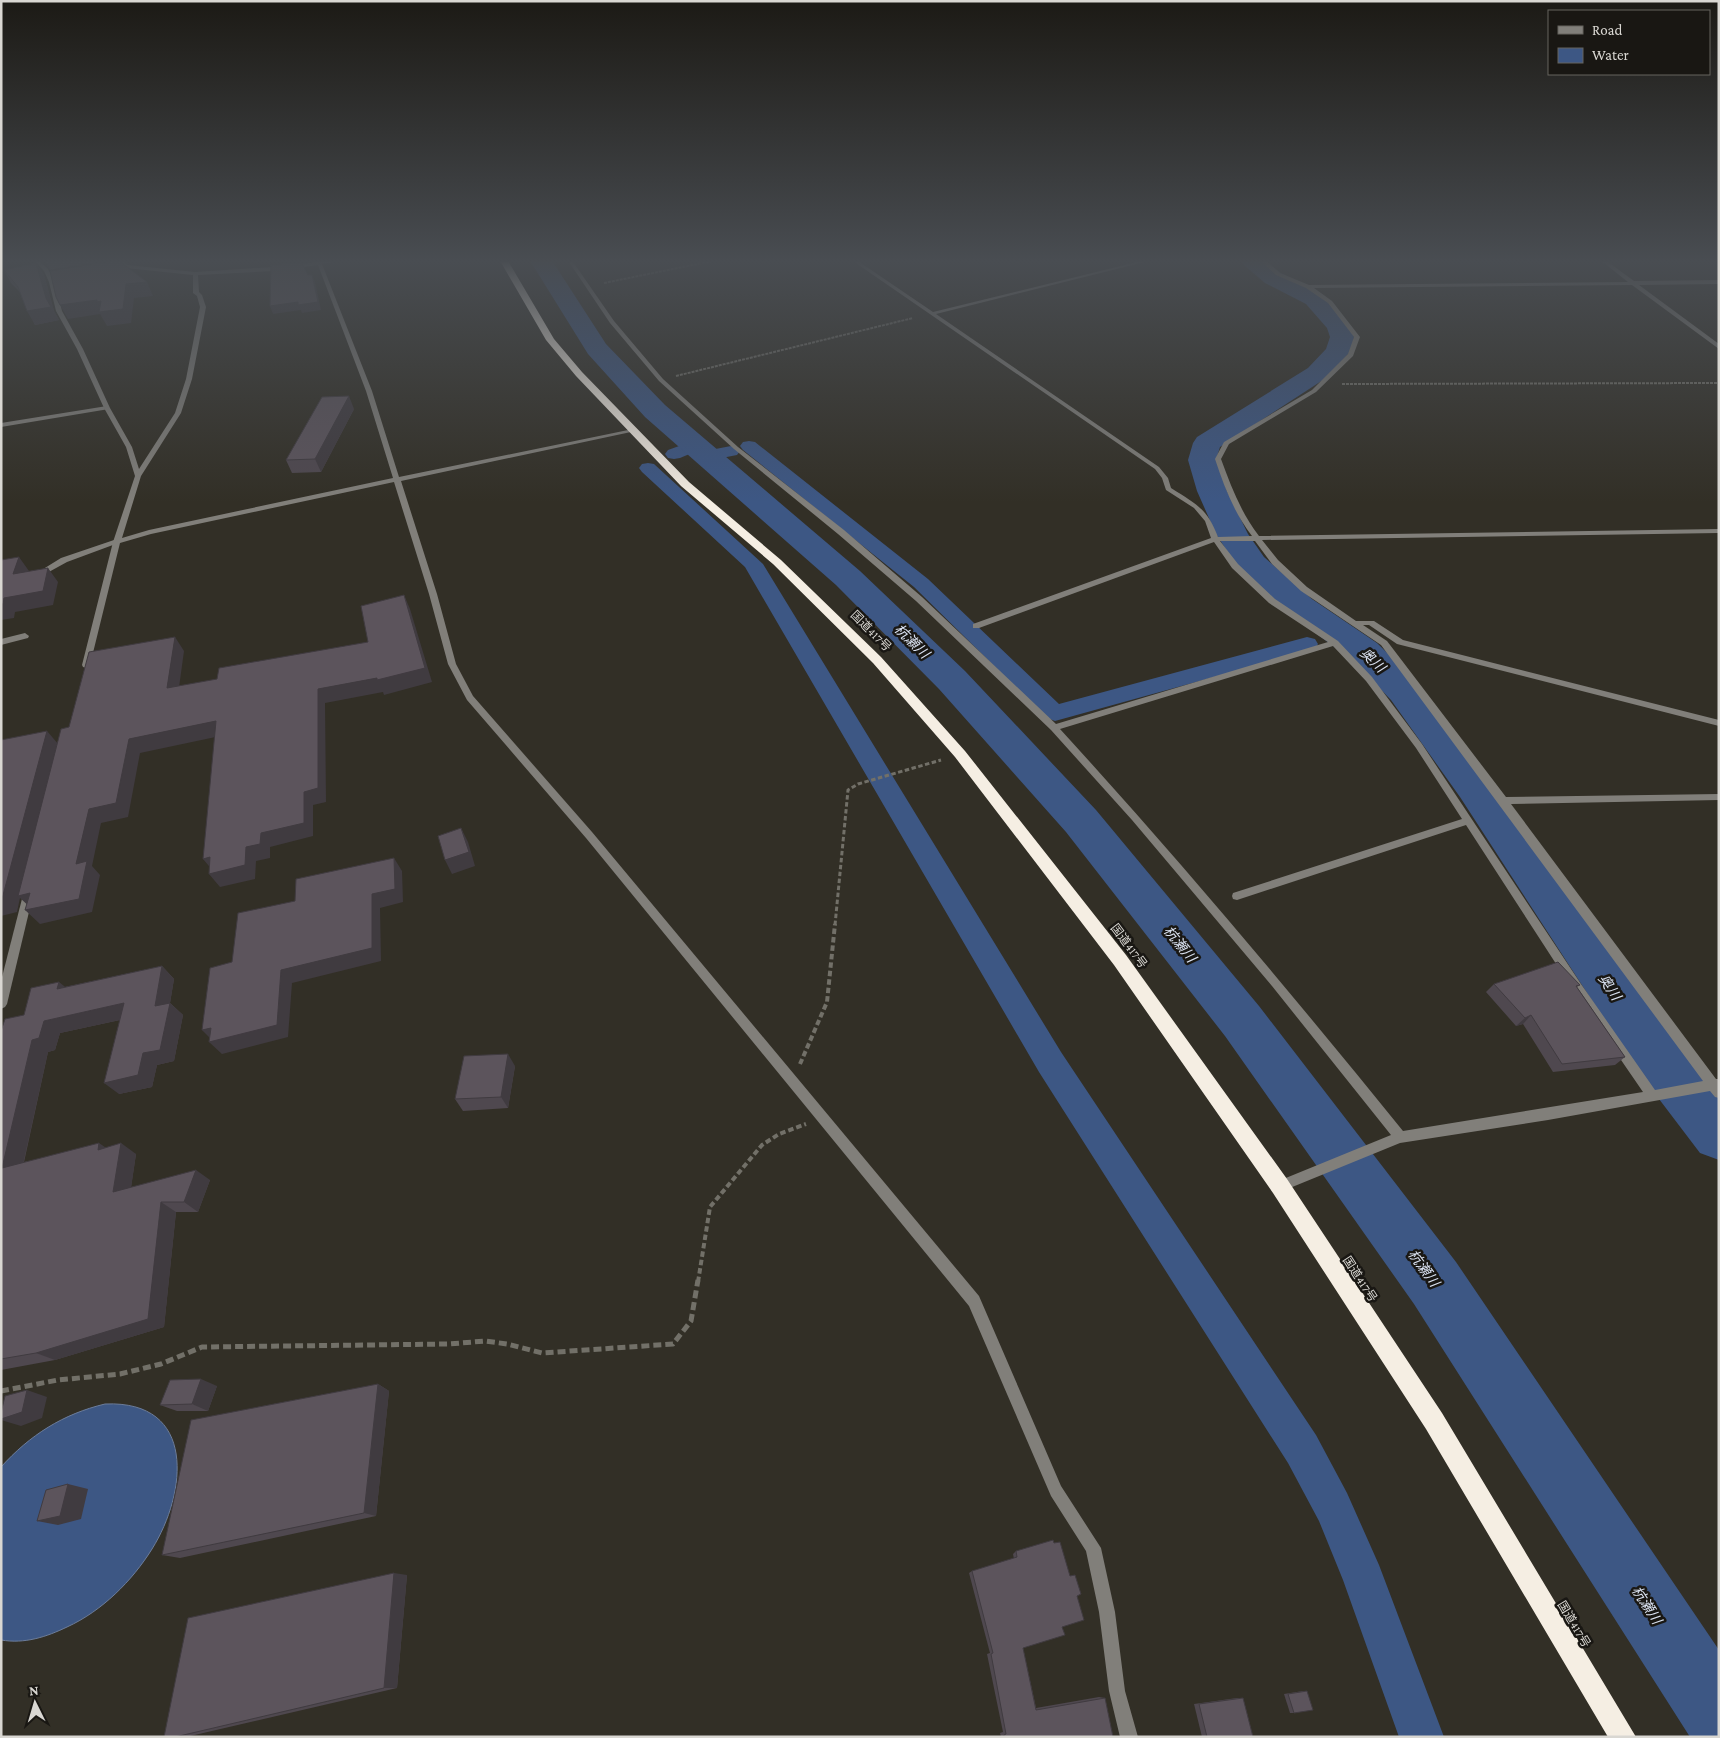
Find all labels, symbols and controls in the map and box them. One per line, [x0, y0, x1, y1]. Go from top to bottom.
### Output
legend [1548, 10, 1710, 75]
text: Road [1592, 22, 1623, 38]
text: Water [1592, 47, 1629, 63]
street label: 国道417号 [848, 608, 894, 654]
water label: 杭瀬川 [891, 621, 934, 663]
water label: 奥川 [1357, 645, 1390, 677]
street label: 国道417号 [1108, 921, 1150, 971]
water label: 杭瀬川 [1161, 923, 1201, 967]
water label: 奥川 [1596, 971, 1626, 1005]
water label: 杭瀬川 [1405, 1246, 1444, 1291]
street label: 国道417号 [1340, 1254, 1380, 1304]
water label: 杭瀬川 [1629, 1583, 1666, 1629]
street label: 国道417号 [1555, 1598, 1593, 1650]
north arrow [10, 1678, 60, 1728]
text: N [28, 1682, 40, 1698]

